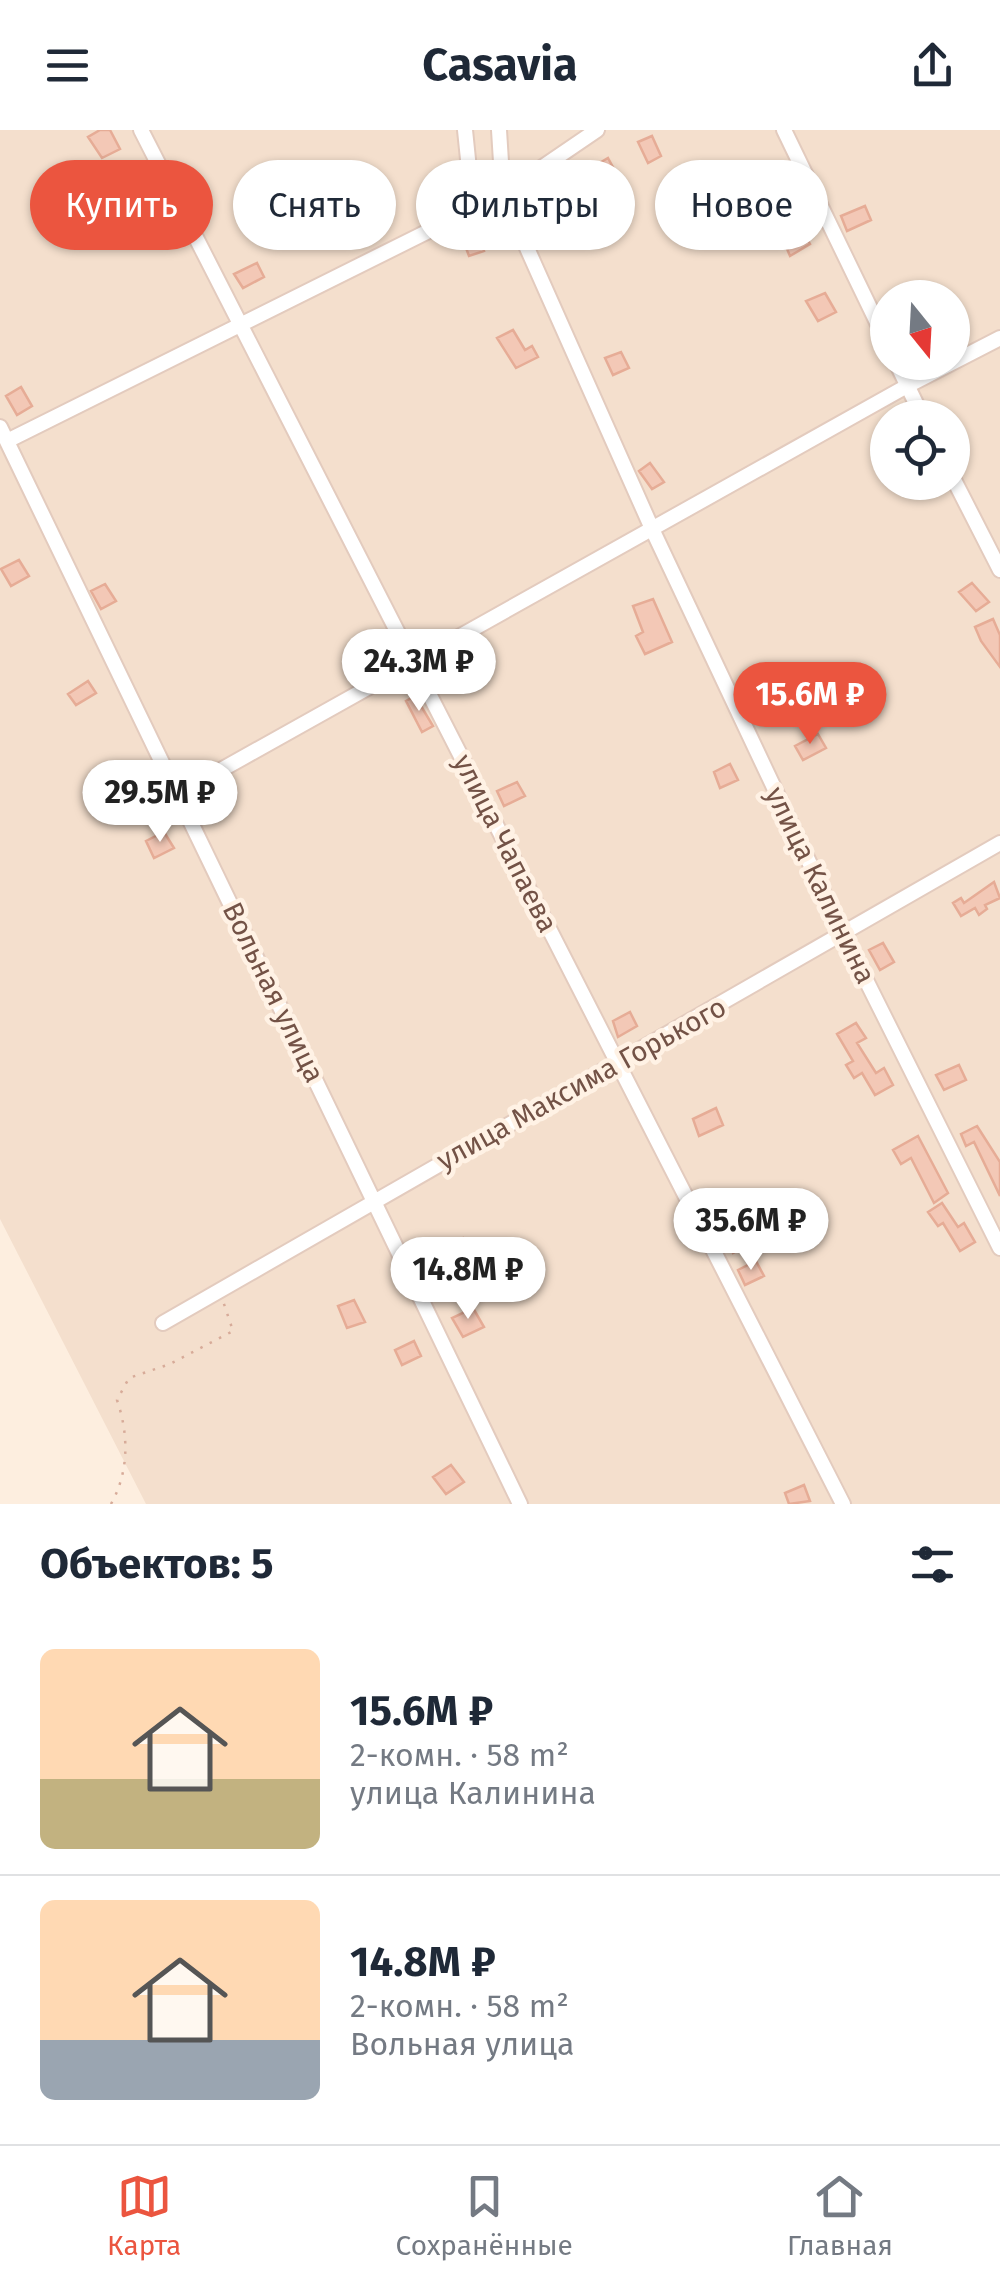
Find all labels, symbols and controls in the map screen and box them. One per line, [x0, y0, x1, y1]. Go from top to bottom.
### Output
icon: menu [40, 38, 95, 93]
text: Casavia [422, 38, 578, 92]
icon: share [905, 38, 960, 93]
chip: Купить [30, 160, 213, 250]
chip: Снять [233, 160, 396, 250]
chip: Фильтры [416, 160, 635, 250]
chip: Новое [655, 160, 828, 250]
north arrow [870, 280, 970, 380]
map controls [870, 280, 970, 500]
button: locate [870, 400, 970, 500]
pin: 24.3M ₽ [327, 629, 511, 714]
text: 24.3M ₽ [364, 642, 474, 680]
pin: 15.6M ₽ [718, 662, 902, 747]
text: 15.6M ₽ [755, 675, 865, 713]
street label: улица Чапаева [446, 749, 565, 938]
pin: 29.5M ₽ [68, 760, 252, 845]
text: 29.5M ₽ [104, 773, 216, 811]
street label: улица Калинина [759, 781, 883, 989]
street label: Вольная улица [216, 897, 331, 1088]
street label: улица Максима Горького [431, 990, 732, 1177]
pin: 35.6M ₽ [659, 1188, 843, 1273]
text: 35.6M ₽ [696, 1201, 806, 1239]
pin: 14.8M ₽ [376, 1237, 560, 1322]
text: 14.8M ₽ [413, 1250, 523, 1288]
icon: filters [905, 1537, 960, 1592]
text: Объектов: 5 [40, 1539, 273, 1589]
text: 15.6M ₽ [350, 1686, 493, 1736]
icon: home [120, 1689, 240, 1809]
text: 2-комн. · 58 m² [350, 1736, 569, 1774]
text: улица Калинина [350, 1774, 596, 1812]
text: 14.8M ₽ [350, 1937, 496, 1987]
icon: home [120, 1940, 240, 2060]
text: 2-комн. · 58 m² [350, 1987, 569, 2025]
text: Вольная улица [350, 2025, 574, 2063]
tab: Карта [107, 2169, 181, 2262]
tab: Сохранённые [396, 2169, 573, 2262]
tab: Главная [787, 2169, 893, 2262]

